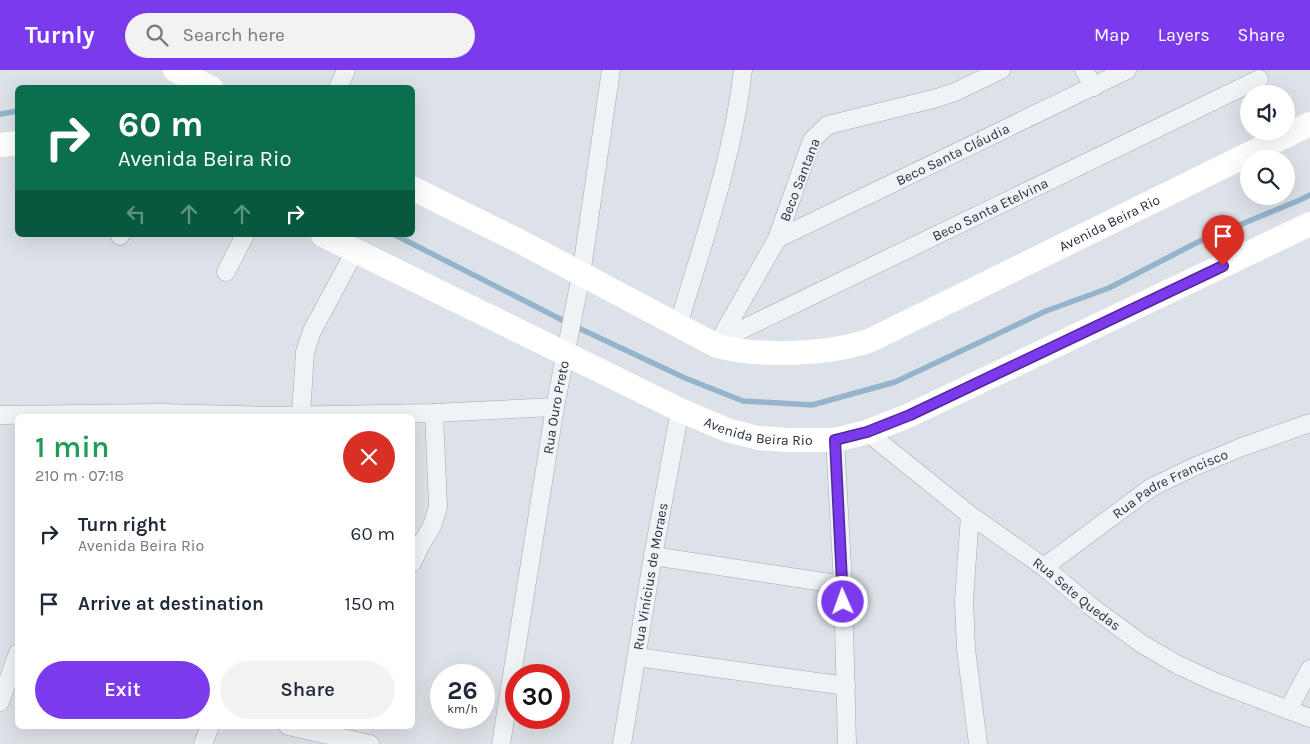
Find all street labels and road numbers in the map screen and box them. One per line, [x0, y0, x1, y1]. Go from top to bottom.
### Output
street label: Beco Santa Cláudia [893, 120, 1012, 189]
street label: Beco Santana [776, 136, 824, 224]
street label: Beco Santa Etelvina [929, 174, 1051, 245]
street label: Avenida Beira Rio [1056, 191, 1163, 255]
street label: Rua Ouro Preto [539, 359, 572, 455]
street label: Avenida Beira Rio [702, 413, 813, 449]
street label: Rua Padre Francisco [1109, 445, 1230, 522]
street label: Rua Vinícius de Moraes [629, 501, 671, 651]
street label: Rua Sete Quedas [1030, 553, 1124, 634]

